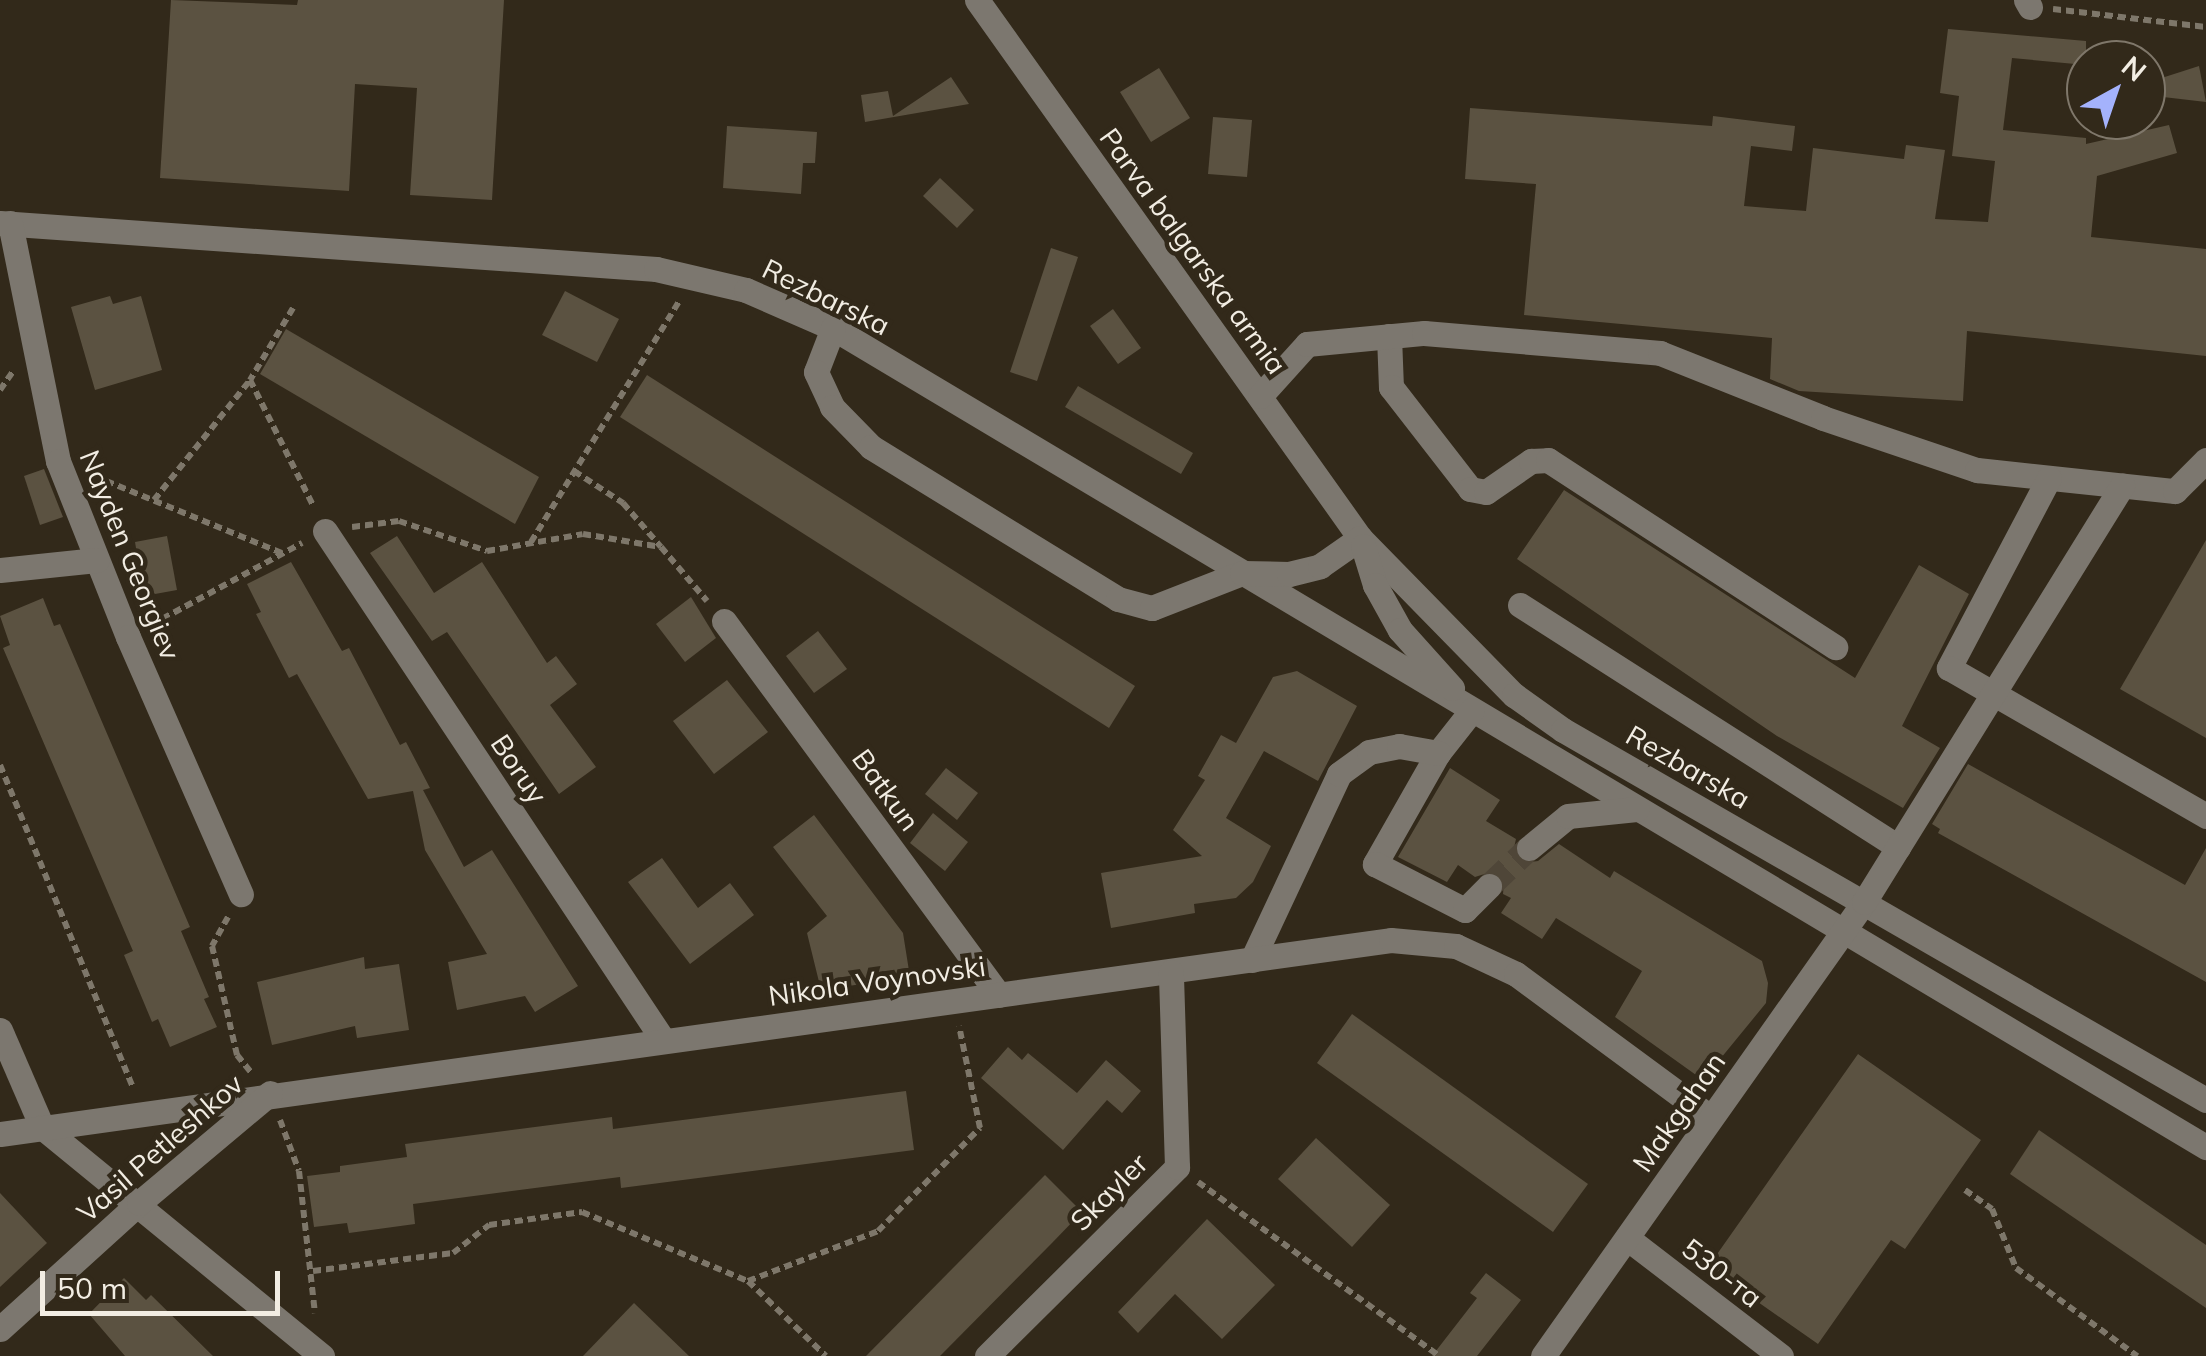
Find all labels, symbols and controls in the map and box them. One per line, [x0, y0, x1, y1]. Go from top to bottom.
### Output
north arrow [2066, 40, 2166, 140]
text: N [2115, 48, 2154, 88]
street label: Parva balgarska armia [1093, 122, 1293, 380]
street label: Rezbarska [757, 252, 895, 342]
street label: Nayden Georgiev [73, 445, 187, 665]
street label: Rezbarska [1620, 718, 1756, 816]
street label: Boruy [484, 728, 554, 810]
street label: Batkun [845, 743, 927, 837]
street label: Nikola Voynovski [766, 949, 988, 1013]
street label: Makgahan [1626, 1046, 1732, 1178]
street label: Vasil Petleshkov [70, 1067, 250, 1229]
street label: Skayler [1063, 1146, 1155, 1238]
street label: 530-та [1675, 1231, 1769, 1315]
scale bar [45, 1251, 285, 1313]
text: 50 m [57, 1269, 127, 1307]

